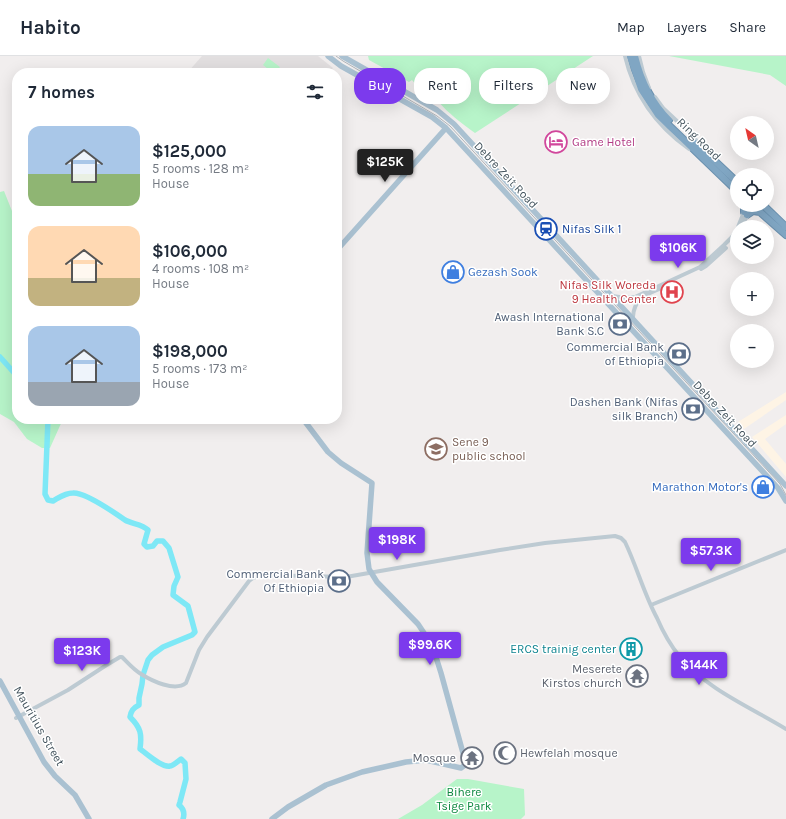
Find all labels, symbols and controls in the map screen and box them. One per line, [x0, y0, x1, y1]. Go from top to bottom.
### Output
text: Habito [20, 17, 81, 39]
text: Map [617, 19, 645, 36]
text: Layers [667, 19, 707, 36]
text: Share [729, 19, 766, 36]
chip: Buy [354, 68, 406, 104]
chip: Rent [414, 68, 471, 104]
chip: Filters [479, 68, 548, 104]
chip: New [556, 68, 610, 104]
icon: filters [304, 81, 326, 103]
text: 7 homes [28, 82, 95, 102]
street label: Ring Road [674, 115, 724, 163]
north arrow [730, 116, 774, 160]
map controls [730, 116, 774, 368]
hotel icon: Game Hotel [543, 129, 569, 155]
place label: Game Hotel [572, 135, 635, 149]
street label: Debre Zeit Road [471, 139, 541, 211]
text: $125,000 [152, 141, 227, 161]
icon: home [60, 142, 108, 190]
pin: $125K [357, 149, 413, 183]
text: $125K [366, 154, 404, 169]
text: 5 rooms · 128 m² [152, 161, 249, 176]
button: locate [730, 168, 774, 212]
text: House [152, 176, 189, 191]
station icon: Nifas Silk 1 [533, 216, 559, 242]
button: layers [730, 220, 774, 264]
place label: Nifas Silk 1 [562, 222, 621, 236]
pin: $106K [650, 235, 706, 269]
text: $106K [659, 240, 697, 255]
text: $106,000 [152, 241, 227, 261]
icon: home [60, 242, 108, 290]
shop icon: Gezash Sook [440, 259, 466, 285]
text: 4 rooms · 108 m² [152, 261, 249, 276]
place label: Gezash Sook [468, 265, 538, 279]
button: + [730, 272, 774, 316]
text: House [152, 276, 189, 291]
place label: Nifas Silk Woreda 9 Health Center [559, 278, 657, 306]
hospital icon: Nifas Silk Woreda 9 Health Center [659, 279, 685, 305]
place label: Awash International Bank S.C [494, 310, 604, 338]
bank icon: Awash International Bank S.C [607, 311, 633, 337]
button: − [730, 324, 774, 368]
place label: Commercial Bank of Ethiopia [566, 340, 664, 368]
text: $198,000 [152, 341, 228, 361]
bank icon: Commercial Bank of Ethiopia [666, 341, 692, 367]
icon: home [60, 342, 108, 390]
text: 5 rooms · 173 m² [152, 361, 247, 376]
text: House [152, 376, 189, 391]
street label: Debre Zeit Road [690, 378, 760, 450]
place label: Dashen Bank (Nifas silk Branch) [570, 395, 678, 423]
bank icon: Dashen Bank (Nifas silk Branch) [680, 396, 706, 422]
place label: Sene 9 public school [452, 435, 526, 463]
school or university icon: Sene 9 public school [423, 436, 449, 462]
shop icon: Marathon Motor's [750, 474, 776, 500]
place label: Marathon Motor's [652, 480, 748, 494]
pin: $198K [369, 527, 425, 561]
text: $198K [378, 532, 416, 547]
pin: $57.3K [678, 538, 744, 572]
text: $57.3K [690, 543, 732, 558]
place label: Commercial Bank Of Ethiopia [226, 567, 324, 595]
bank icon: Commercial Bank Of Ethiopia [326, 568, 352, 594]
pin: $99.6K [397, 632, 463, 666]
building icon: ERCS trainig center [618, 636, 644, 662]
text: $99.6K [408, 637, 452, 652]
pin: $123K [54, 638, 110, 672]
place label: ERCS trainig center [510, 642, 617, 656]
text: $123K [63, 643, 101, 658]
pin: $144K [671, 652, 727, 686]
text: $144K [680, 657, 718, 672]
place label: Meserete Kirstos church [542, 662, 622, 690]
temple icon: Meserete Kirstos church [624, 663, 650, 689]
street label: Mauritius Street [11, 684, 68, 769]
mosque icon: Hewfelah mosque [492, 740, 518, 766]
temple icon: Mosque [459, 745, 485, 771]
place label: Hewfelah mosque [520, 746, 618, 760]
place label: Mosque [413, 751, 456, 765]
park label: Bihere Tsige Park [437, 785, 492, 813]

